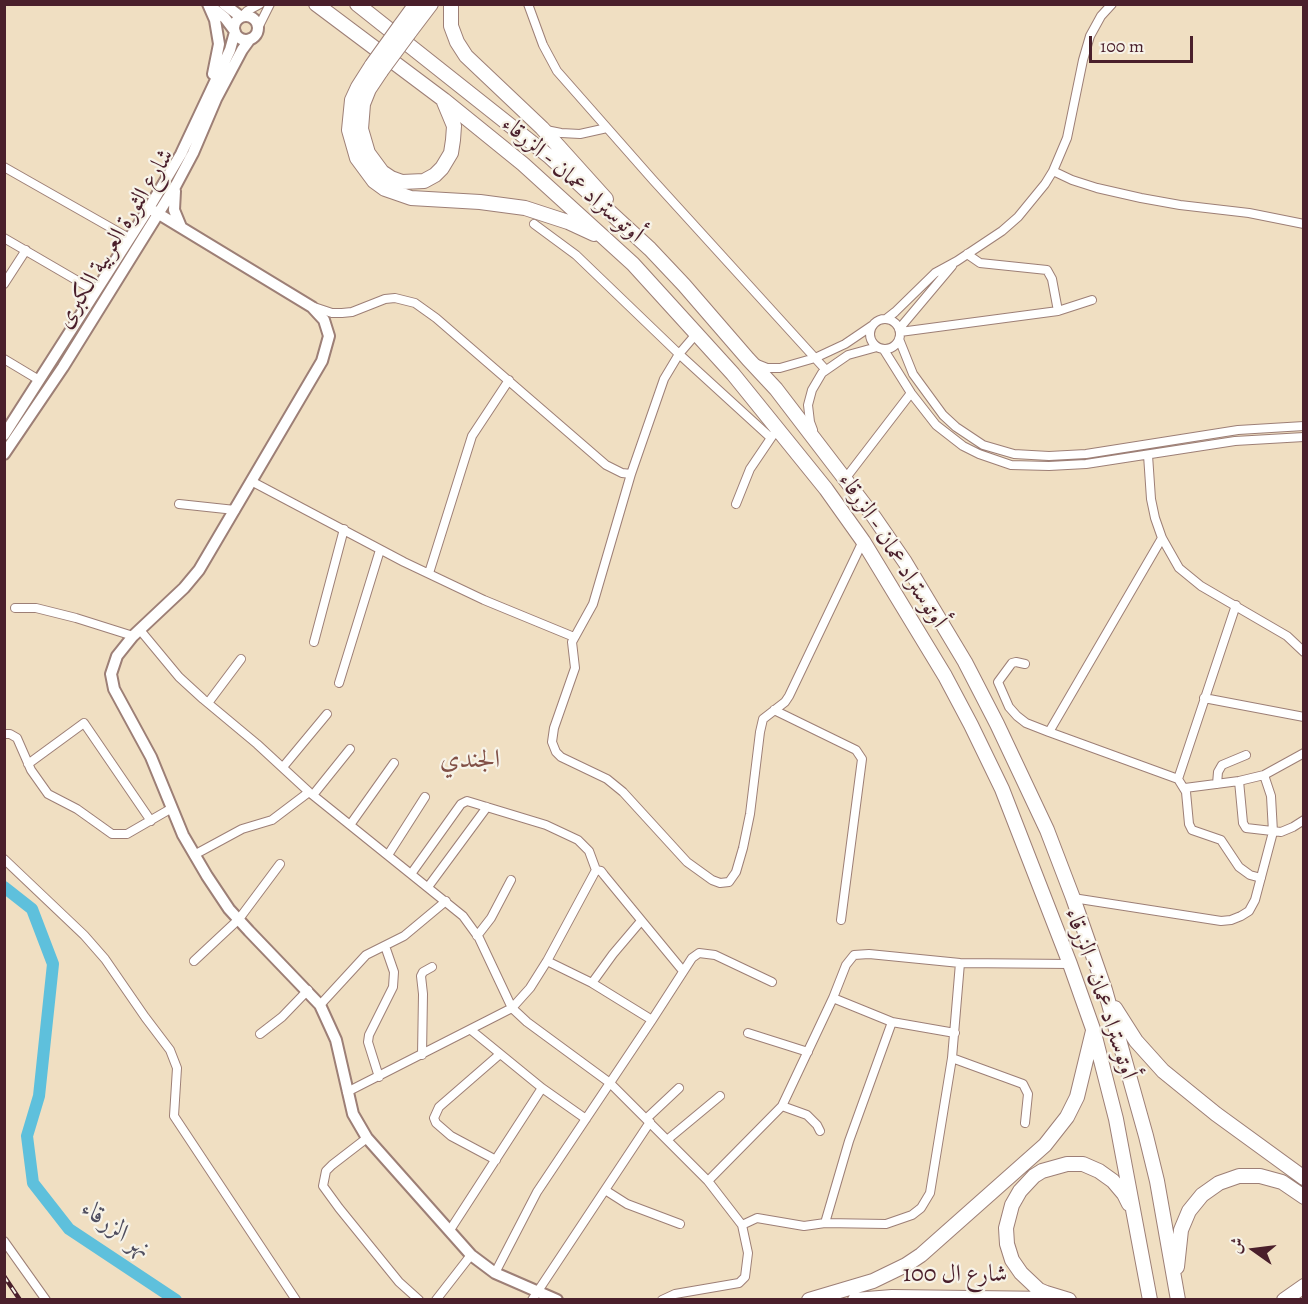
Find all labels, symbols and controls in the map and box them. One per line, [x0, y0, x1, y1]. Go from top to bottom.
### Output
scale bar [1092, 24, 1196, 62]
text: 100 m [1100, 34, 1144, 58]
street label: أوتوستراد عمان - الزرقاء [495, 110, 649, 250]
street label: شارع الثورة العربية الكبرى [51, 144, 181, 334]
street label: أوتوستراد عمان - الزرقاء [831, 468, 953, 634]
district label: الجندي [440, 745, 500, 777]
street label: أوتوستراد عمان - الزرقاء [1057, 905, 1143, 1083]
water label: نهر الزرقاء [75, 1194, 157, 1266]
north arrow [1224, 1220, 1284, 1280]
text: ش [1224, 1235, 1249, 1256]
street label: شارع ال 100 [903, 1261, 1007, 1289]

